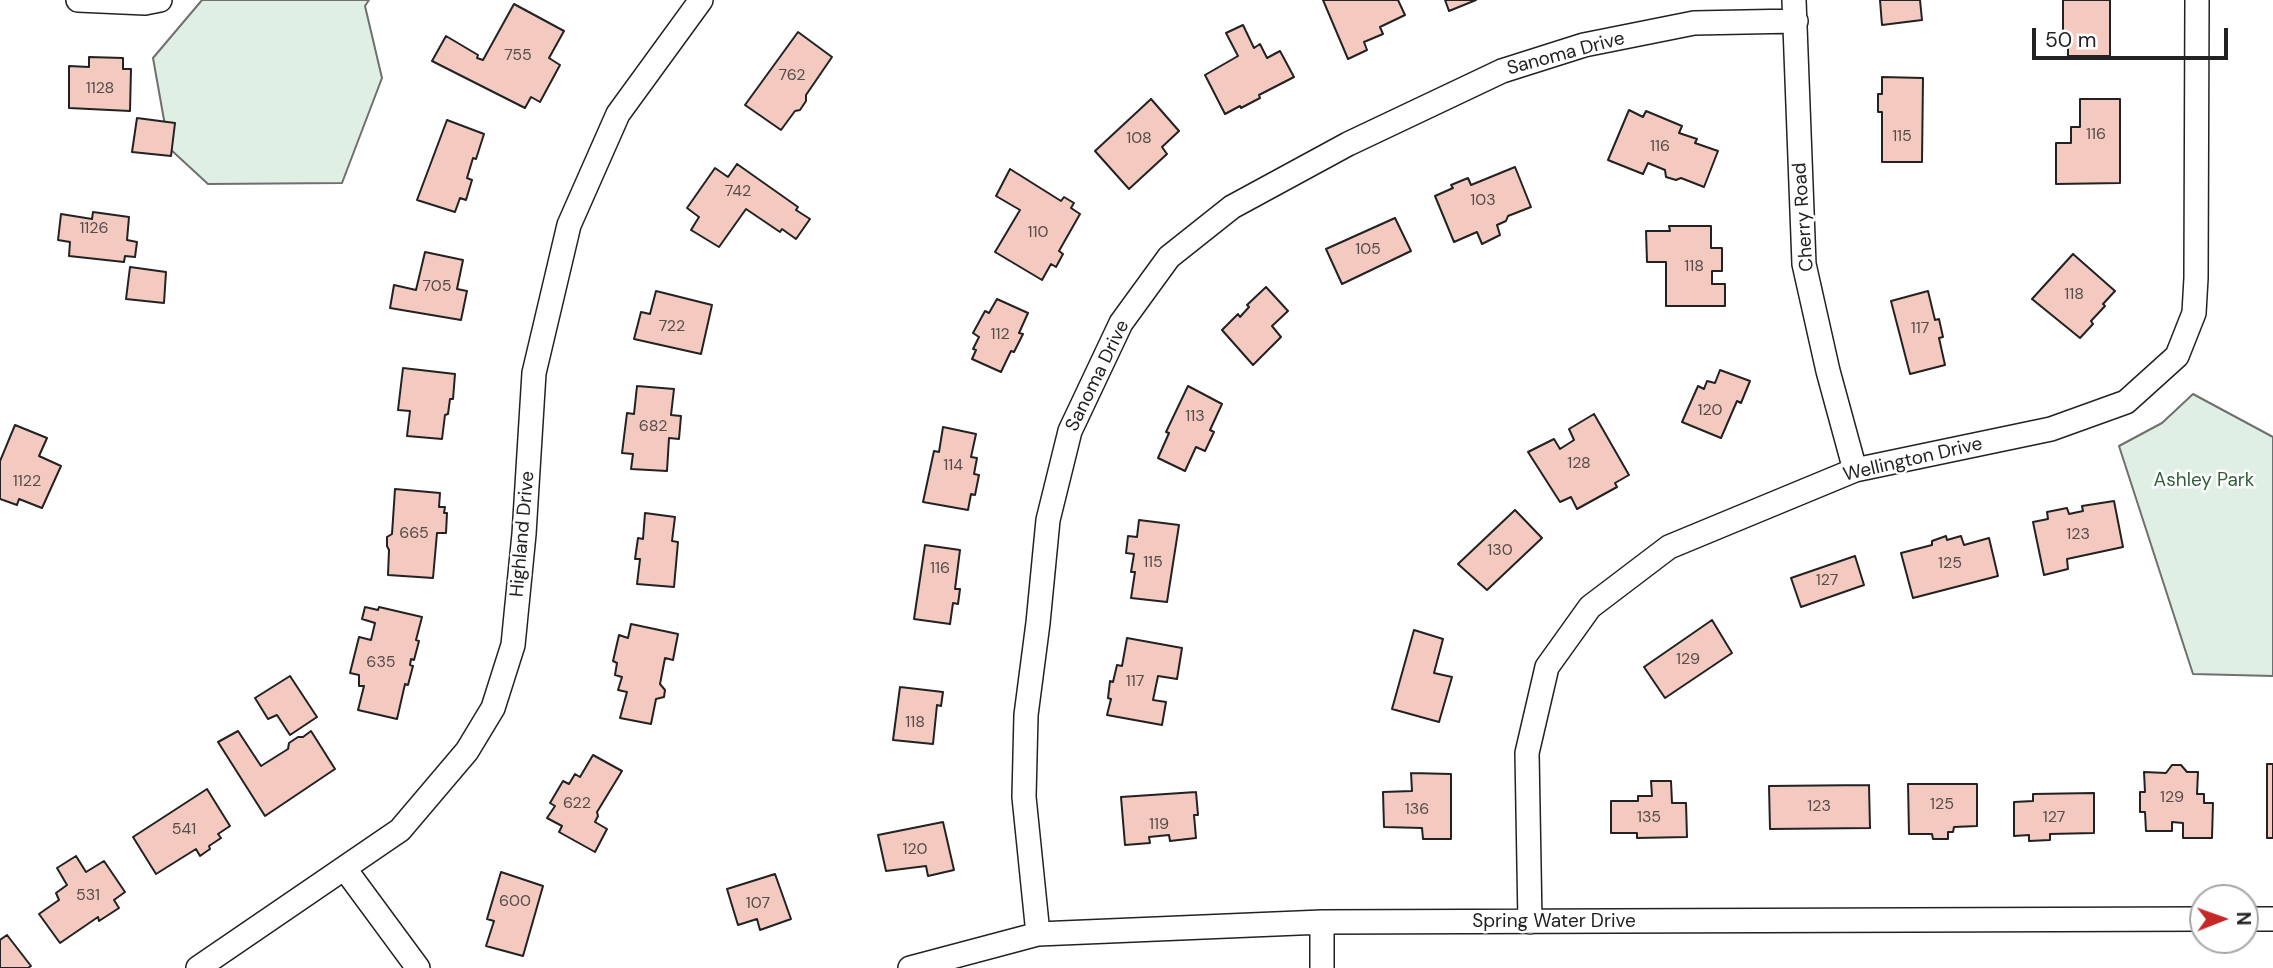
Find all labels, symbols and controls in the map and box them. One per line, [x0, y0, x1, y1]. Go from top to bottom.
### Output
scale bar [2035, 14, 2231, 58]
text: 50 m [2045, 26, 2096, 54]
street label: Sanoma Drive [1505, 27, 1627, 81]
house number: 755 [504, 46, 532, 66]
house number: 762 [779, 66, 805, 86]
house number: 1128 [86, 79, 114, 99]
house number: 116 [2086, 125, 2106, 145]
house number: 115 [1892, 127, 1912, 147]
house number: 108 [1126, 129, 1152, 149]
house number: 116 [1650, 137, 1670, 157]
street label: Cherry Road [1789, 162, 1819, 272]
house number: 742 [725, 182, 751, 202]
house number: 103 [1470, 191, 1496, 211]
house number: 1126 [79, 219, 109, 239]
house number: 110 [1028, 223, 1048, 243]
house number: 105 [1355, 240, 1381, 260]
house number: 118 [1684, 257, 1704, 277]
house number: 705 [422, 277, 452, 297]
house number: 118 [2064, 285, 2084, 305]
house number: 722 [659, 317, 685, 337]
street label: Sanoma Drive [1061, 317, 1135, 435]
house number: 117 [1911, 319, 1929, 339]
house number: 112 [990, 325, 1010, 345]
house number: 120 [1698, 401, 1722, 421]
house number: 113 [1185, 407, 1205, 427]
house number: 682 [639, 417, 667, 437]
street label: Wellington Drive [1841, 433, 1985, 487]
house number: 128 [1567, 454, 1591, 474]
house number: 114 [943, 456, 963, 476]
street label: Highland Drive [506, 470, 540, 598]
park label: Ashley Park [2154, 470, 2254, 492]
house number: 1122 [13, 472, 41, 492]
house number: 665 [399, 524, 429, 544]
house number: 123 [2066, 525, 2090, 545]
house number: 130 [1487, 541, 1513, 561]
house number: 115 [1143, 553, 1163, 573]
house number: 125 [1938, 554, 1962, 574]
house number: 116 [930, 559, 950, 579]
house number: 127 [1816, 571, 1838, 591]
house number: 129 [1676, 650, 1700, 670]
house number: 635 [366, 653, 396, 673]
house number: 117 [1126, 672, 1144, 692]
house number: 118 [905, 713, 925, 733]
house number: 129 [2160, 788, 2184, 808]
house number: 622 [563, 794, 591, 814]
house number: 125 [1930, 795, 1954, 815]
house number: 123 [1807, 797, 1831, 817]
house number: 136 [1405, 800, 1429, 820]
house number: 135 [1637, 808, 1661, 828]
house number: 127 [2043, 808, 2065, 828]
house number: 119 [1149, 815, 1169, 835]
house number: 541 [172, 820, 196, 840]
house number: 120 [903, 840, 927, 860]
north arrow [2189, 884, 2259, 954]
house number: 531 [76, 886, 100, 906]
house number: 600 [499, 892, 531, 912]
house number: 107 [746, 894, 770, 914]
street label: Spring Water Drive [1472, 911, 1636, 933]
text: N [2231, 912, 2256, 926]

